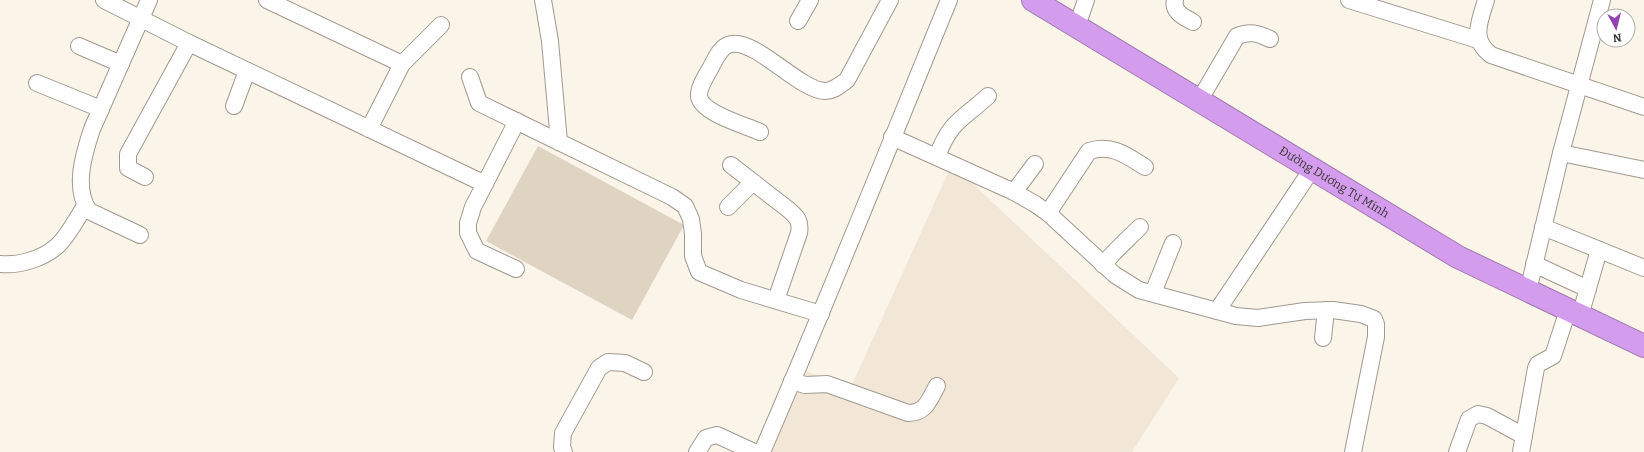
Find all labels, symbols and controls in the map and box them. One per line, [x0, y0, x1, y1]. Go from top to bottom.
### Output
north arrow [1596, 8, 1636, 48]
text: N [1612, 30, 1622, 44]
street label: Đường Dương Tự Minh [1277, 144, 1392, 221]

